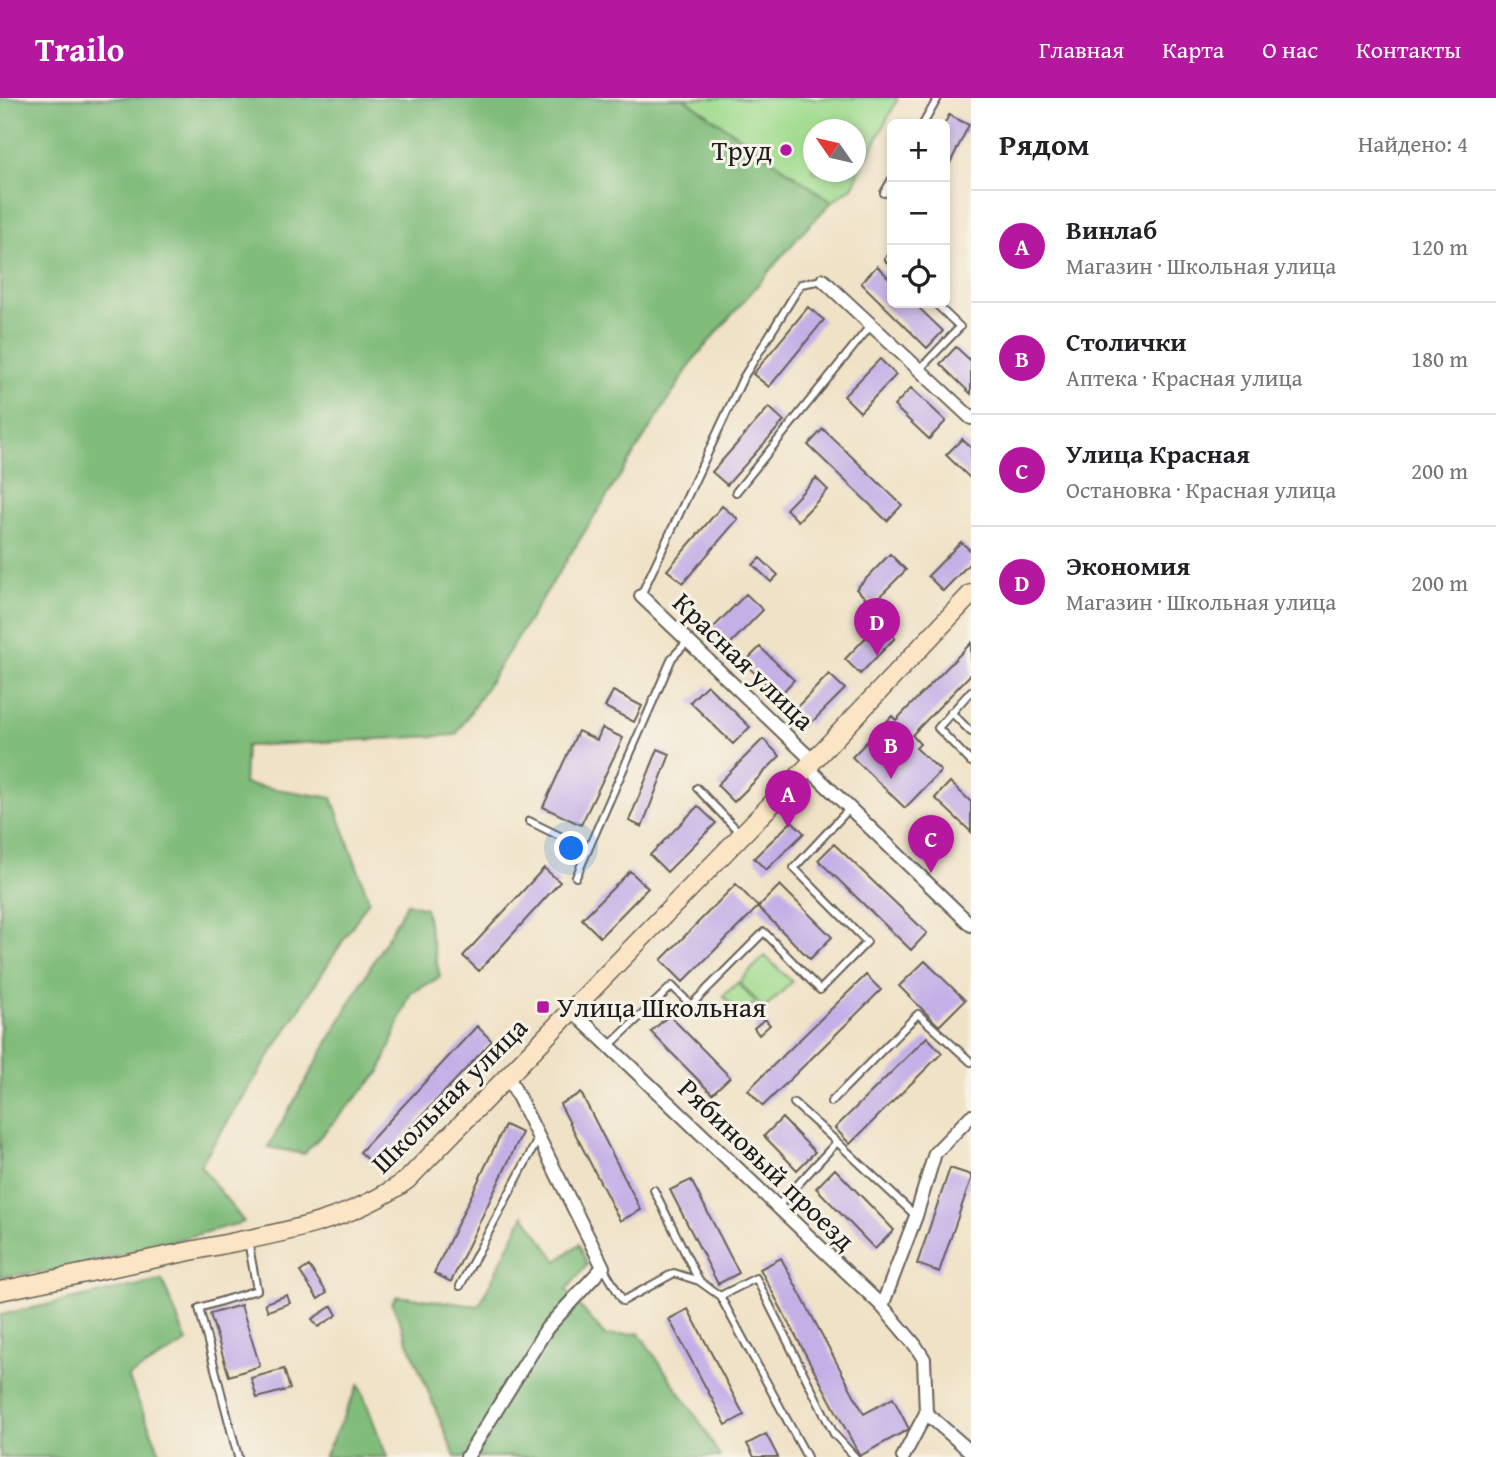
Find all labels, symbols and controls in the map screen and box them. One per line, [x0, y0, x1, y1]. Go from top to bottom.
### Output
text: Trailo [35, 25, 124, 73]
text: Главная [1039, 32, 1124, 67]
text: Карта [1162, 32, 1224, 67]
text: О нас [1262, 32, 1318, 67]
text: Контакты [1356, 32, 1461, 67]
north arrow [803, 119, 866, 182]
map controls [887, 119, 950, 308]
button: + [887, 119, 950, 182]
text: Рядом [999, 122, 1090, 166]
text: Найдено: 4 [1358, 127, 1468, 160]
place label: Труд [712, 129, 772, 170]
marker: Труд [778, 142, 794, 158]
button: − [887, 182, 950, 245]
text: Винлаб [1066, 210, 1157, 249]
text: A [1015, 230, 1029, 263]
text: 120 m [1411, 230, 1468, 263]
button: locate [887, 245, 950, 308]
text: Магазин · Школьная улица [1066, 249, 1336, 282]
text: Столички [1066, 322, 1187, 361]
text: B [1015, 342, 1029, 375]
text: 180 m [1411, 342, 1468, 375]
text: Аптека · Красная улица [1066, 361, 1303, 394]
text: Улица Красная [1066, 434, 1250, 473]
text: C [1015, 454, 1029, 487]
text: 200 m [1411, 454, 1468, 487]
text: Остановка · Красная улица [1066, 473, 1336, 506]
text: Экономия [1066, 546, 1190, 585]
text: D [1015, 566, 1029, 599]
text: 200 m [1411, 566, 1468, 599]
street label: Красная улица [664, 582, 825, 740]
text: Магазин · Школьная улица [1066, 585, 1336, 618]
pin: D [854, 598, 900, 656]
pin: B [868, 721, 914, 779]
pin: A [765, 770, 811, 828]
pin: C [908, 815, 954, 873]
your location [554, 831, 588, 865]
place label: Улица Школьная [557, 986, 766, 1027]
marker: Улица Школьная [535, 999, 551, 1015]
street label: Школьная улица [361, 1007, 537, 1182]
street label: Рябиновый проезд [669, 1068, 865, 1259]

